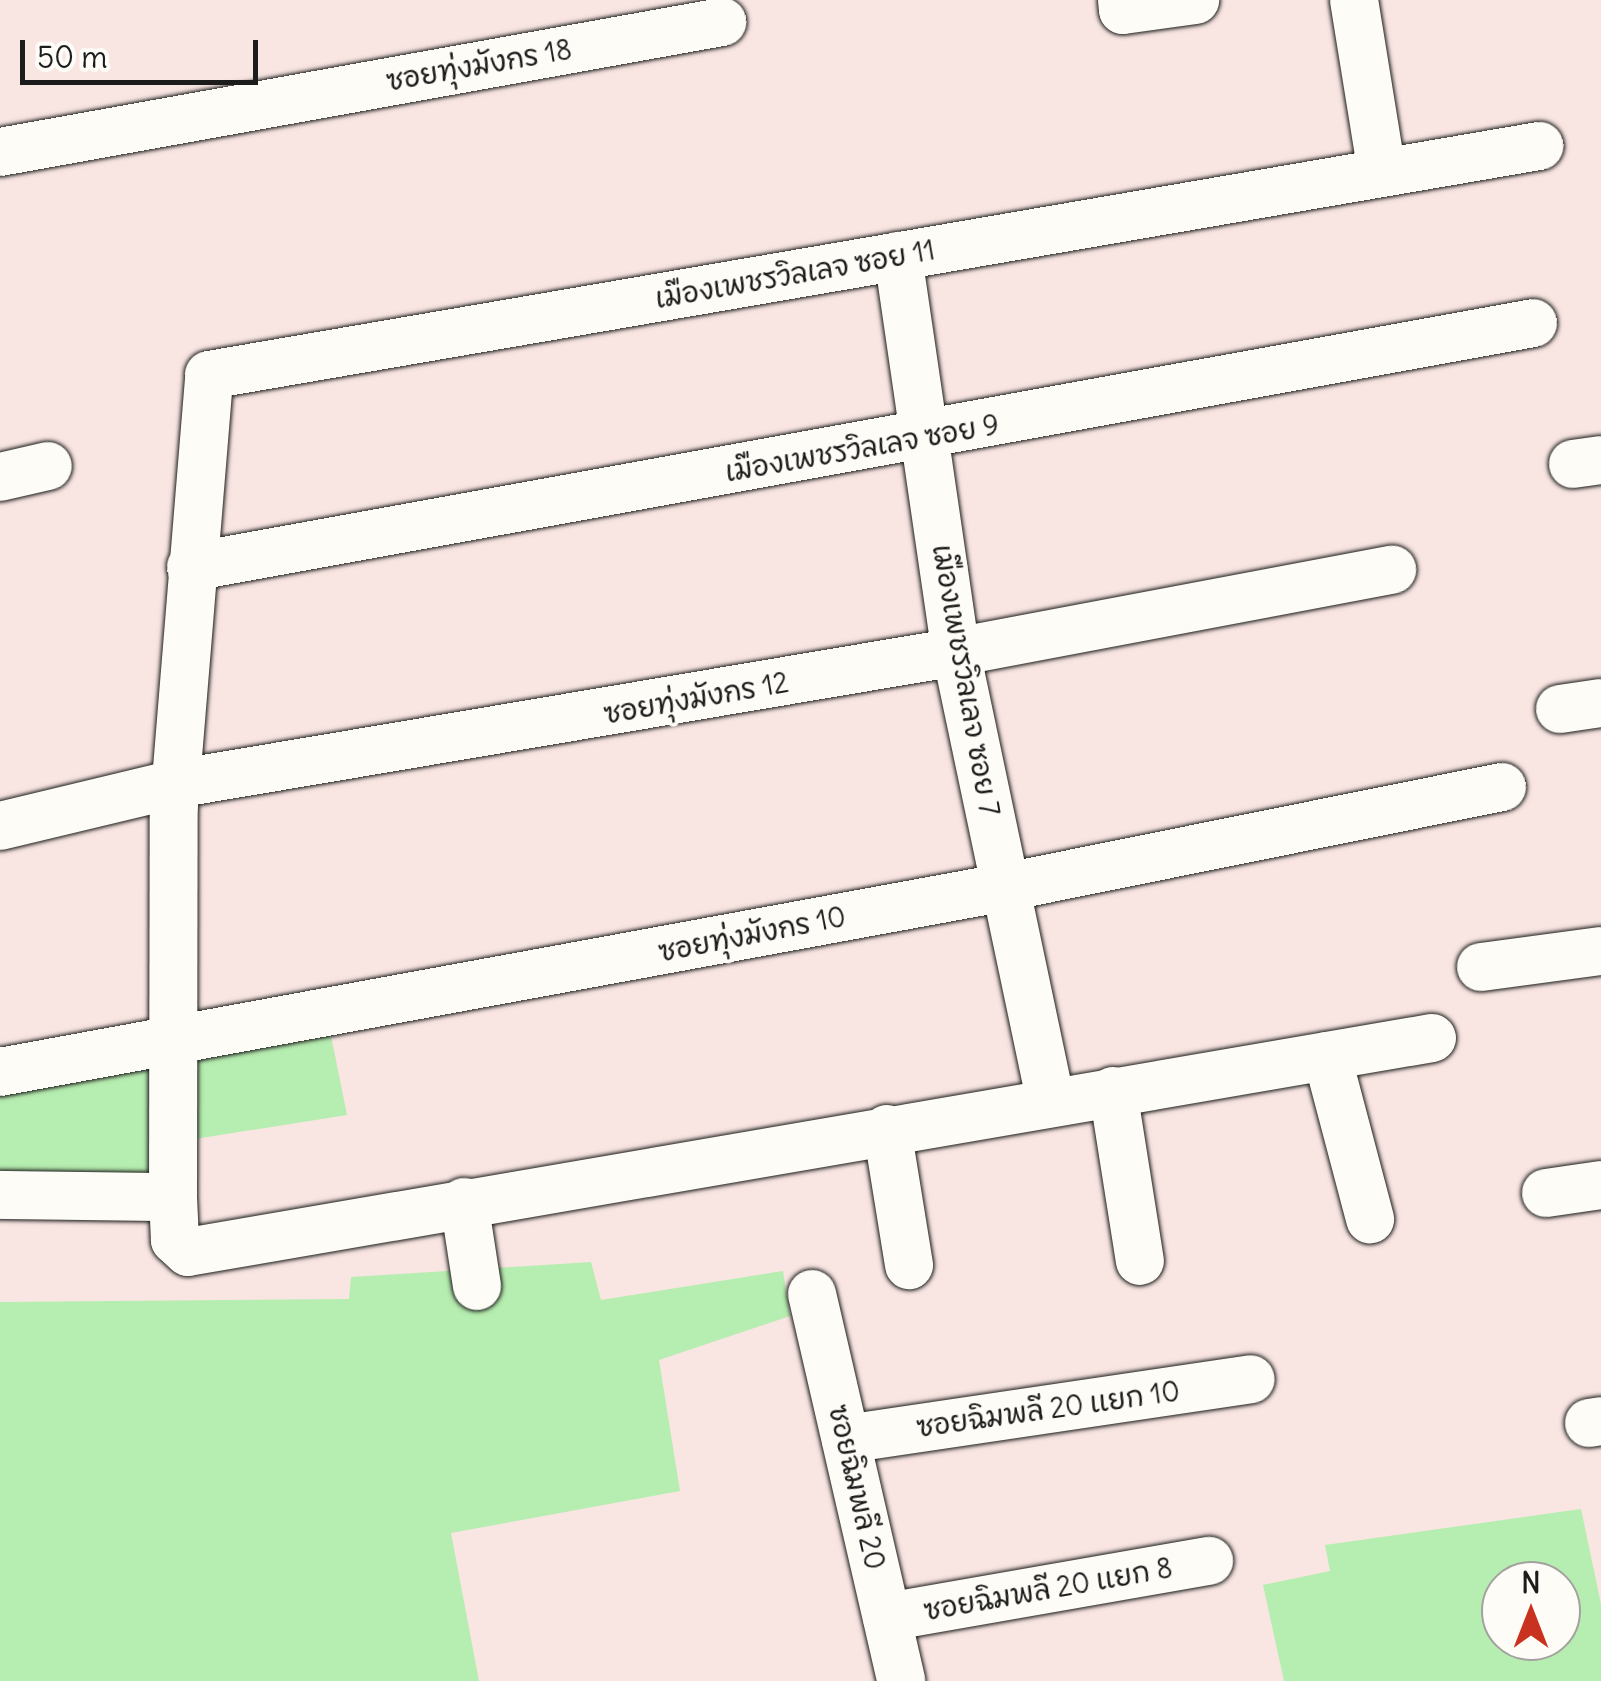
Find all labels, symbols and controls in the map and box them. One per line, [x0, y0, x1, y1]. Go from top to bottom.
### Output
scale bar [25, 20, 262, 82]
street label: ซอยทุ่งมังกร 18 [384, 32, 574, 98]
text: 50 m [37, 38, 107, 76]
street label: เมืองเพชรวิลเลจ ซอย 11 [652, 233, 938, 315]
street label: เมืองเพชรวิลเลจ ซอย 9 [722, 407, 1002, 489]
street label: เมืองเพชรวิลเลจ ซอย 7 [926, 542, 1006, 818]
street label: ซอยทุ่งมังกร 12 [601, 665, 791, 731]
street label: ซอยทุ่งมังกร 10 [655, 899, 849, 969]
street label: ซอยฉิมพลี 20 แยก 10 [914, 1374, 1182, 1444]
street label: ซอยฉิมพลี 20 [822, 1401, 892, 1573]
street label: ซอยฉิมพลี 20 แยก 8 [921, 1551, 1175, 1627]
north arrow [1481, 1561, 1581, 1661]
text: N [1521, 1565, 1541, 1601]

